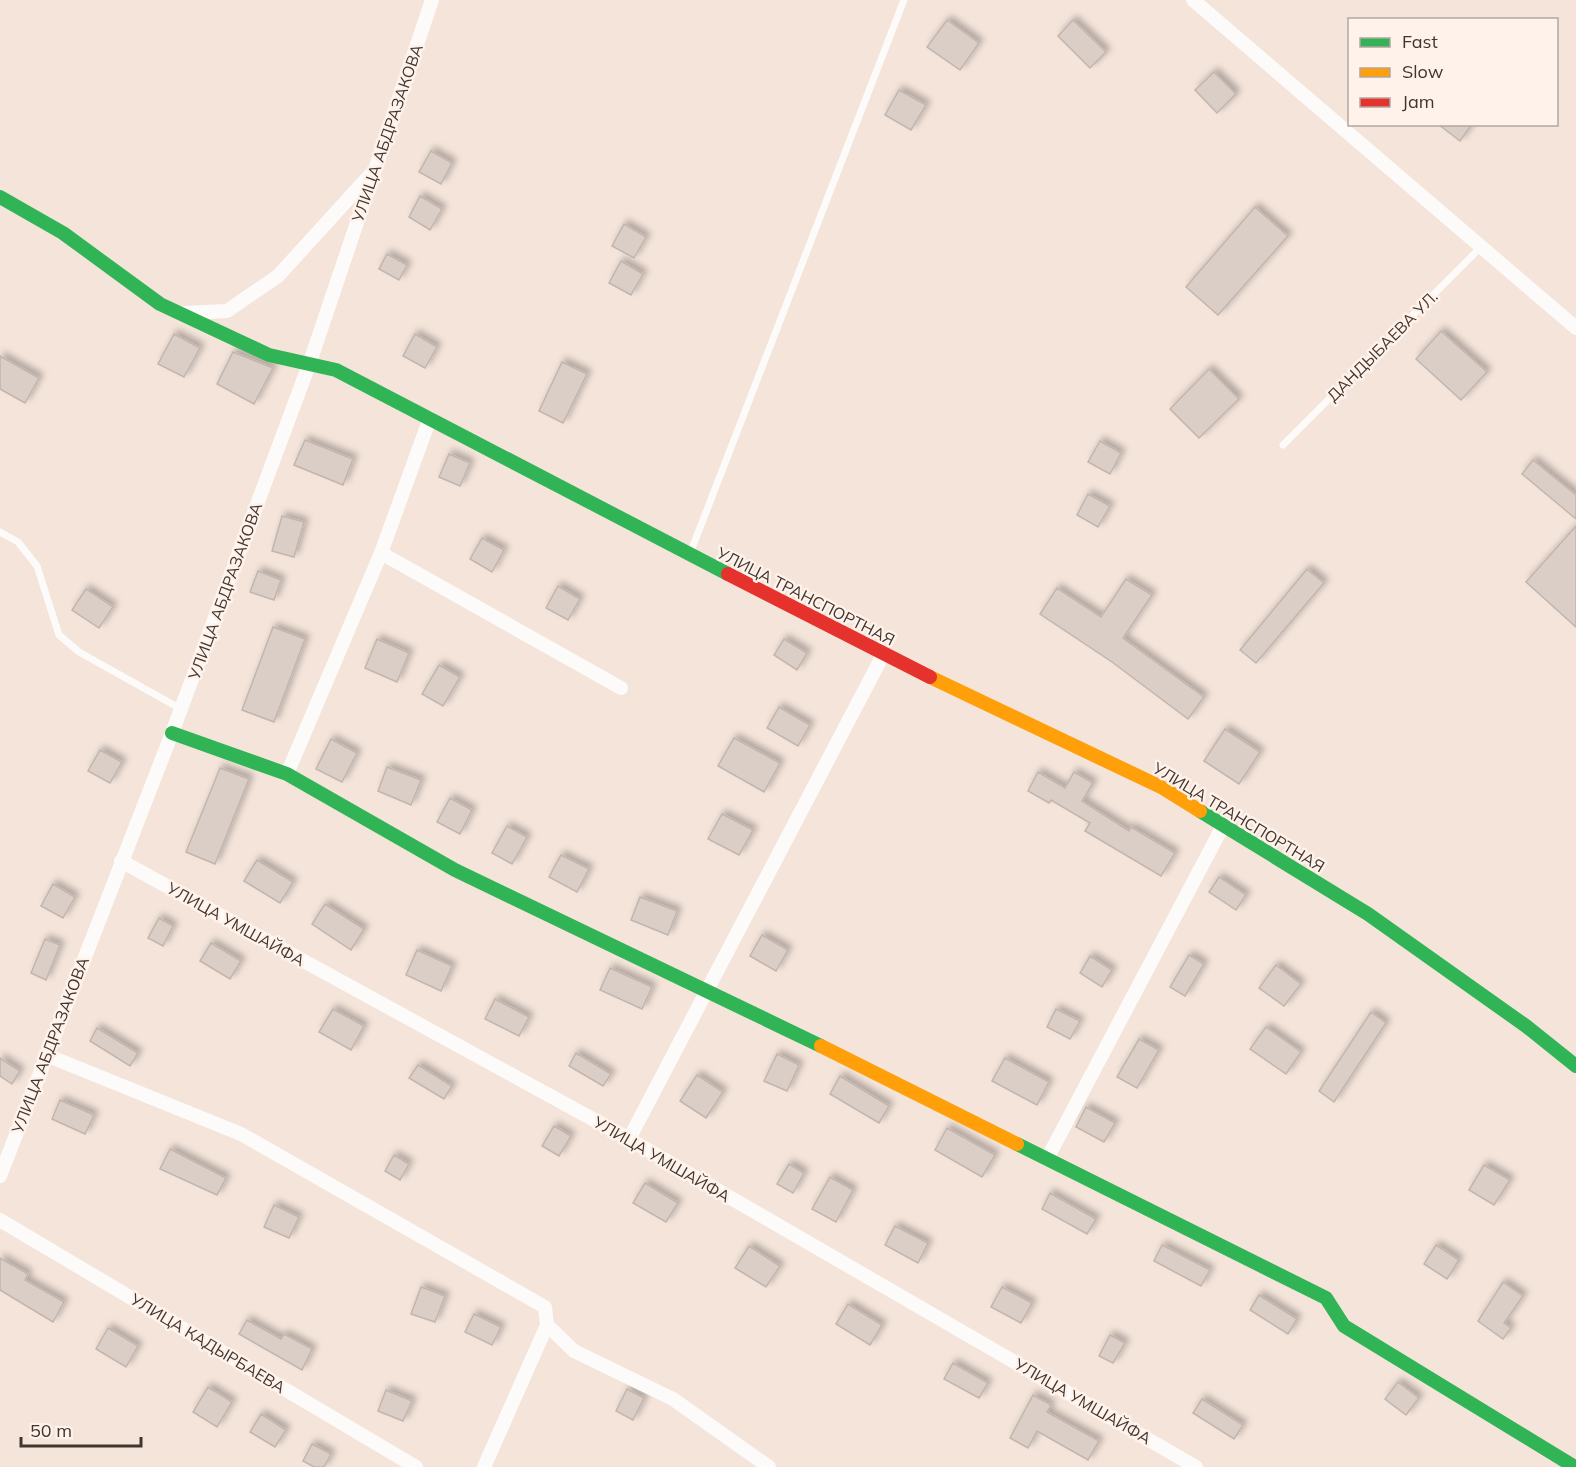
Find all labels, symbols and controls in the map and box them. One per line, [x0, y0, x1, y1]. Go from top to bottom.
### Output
legend [1348, 18, 1558, 126]
text: Fast [1402, 30, 1438, 53]
street label: УЛИЦА АБДРАЗАКОВА [347, 41, 427, 226]
text: Slow [1402, 60, 1444, 83]
text: Jam [1402, 90, 1435, 113]
street label: ДАНДЫБАЕВА УЛ. [1322, 286, 1442, 406]
street label: УЛИЦА АБДРАЗАКОВА [183, 499, 266, 683]
street label: УЛИЦА ТРАНСПОРТНАЯ [713, 542, 898, 650]
street label: УЛИЦА ТРАНСПОРТНАЯ [1149, 757, 1328, 876]
street label: УЛИЦА УМШАЙФА [163, 877, 309, 970]
street label: УЛИЦА АБДРАЗАКОВА [7, 954, 93, 1137]
street label: УЛИЦА УМШАЙФА [589, 1111, 734, 1206]
street label: УЛИЦА КАДЫРБАЕВА [126, 1288, 289, 1397]
street label: УЛИЦА УМШАЙФА [1010, 1353, 1155, 1448]
scale bar [21, 1410, 141, 1448]
text: 50 m [30, 1419, 72, 1442]

